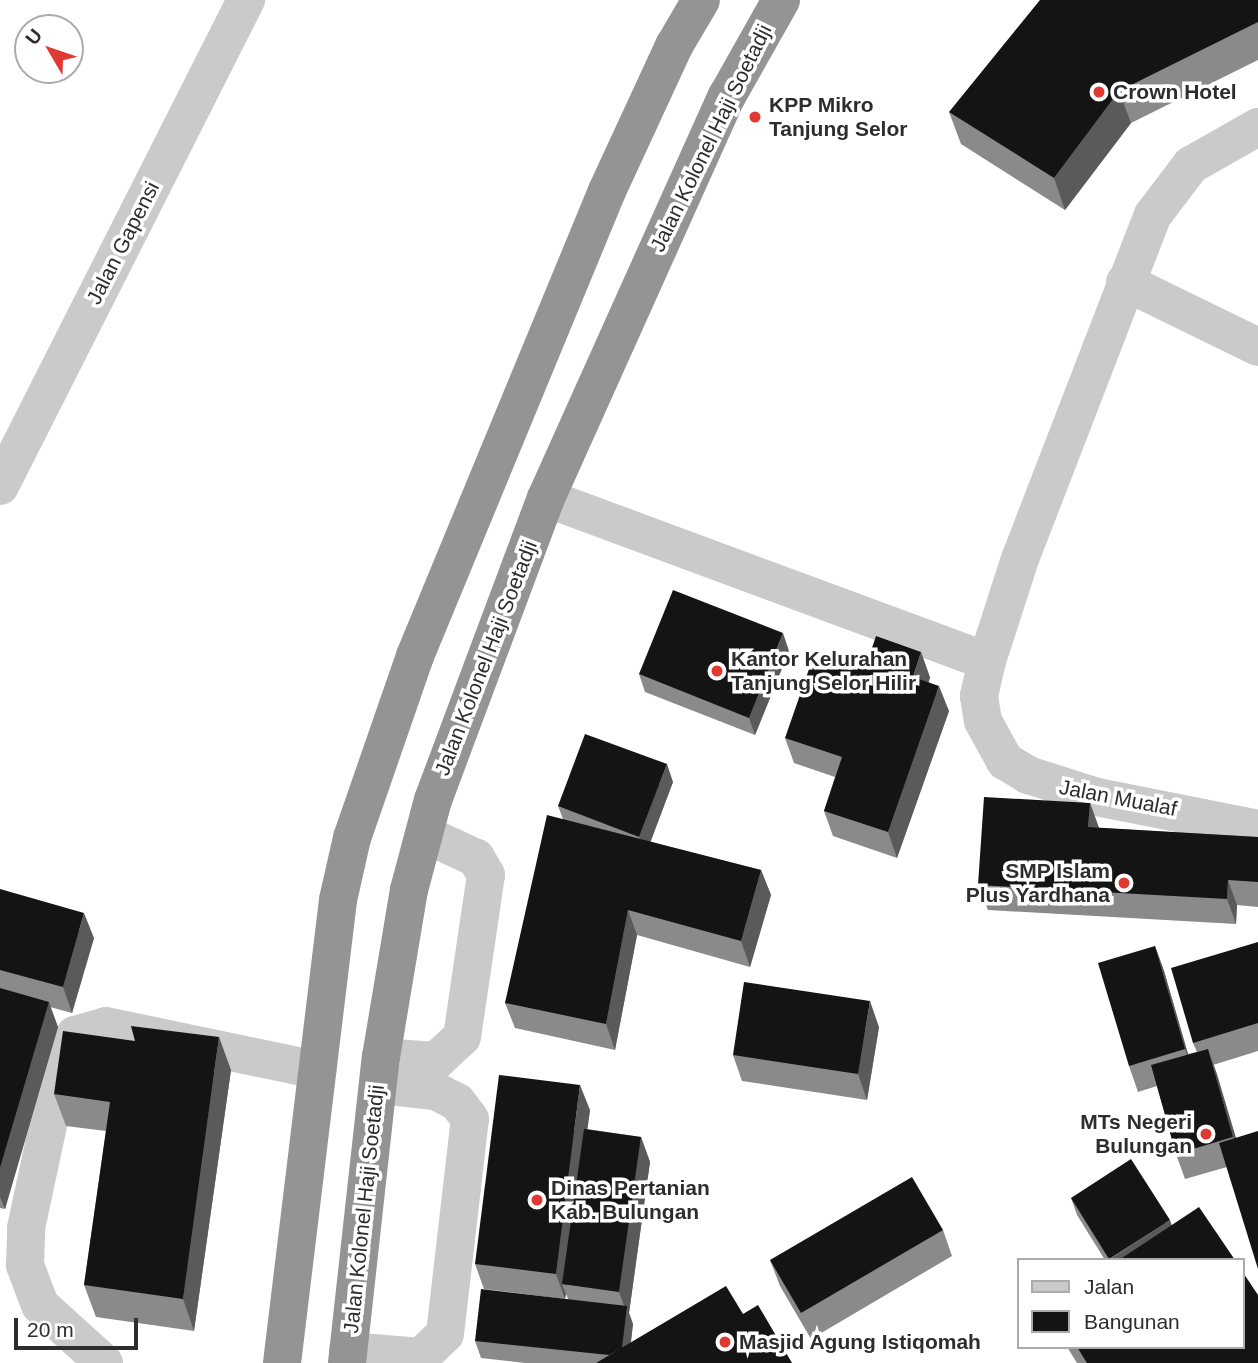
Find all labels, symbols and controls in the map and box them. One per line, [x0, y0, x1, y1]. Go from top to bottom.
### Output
north arrow [14, 14, 84, 84]
street label: Jalan Kolonel Haji Soetadji [645, 20, 777, 256]
text: U [21, 25, 46, 49]
place label: Crown Hotel [1113, 79, 1237, 105]
marker: Crown Hotel [1091, 84, 1107, 100]
place label: KPP Mikro Tanjung Selor [769, 92, 907, 142]
marker: KPP Mikro Tanjung Selor [747, 109, 763, 125]
street label: Jalan Gapensi [81, 177, 165, 309]
street label: Jalan Kolonel Haji Soetadji [429, 537, 543, 779]
place label: Kantor Kelurahan Tanjung Selor Hilir [731, 646, 916, 696]
marker: Kantor Kelurahan Tanjung Selor Hilir [709, 663, 725, 679]
street label: Jalan Mualaf [1057, 774, 1179, 822]
place label: SMP Islam Plus Yardhana [965, 858, 1110, 908]
marker: SMP Islam Plus Yardhana [1116, 875, 1132, 891]
street label: Jalan Kolonel Haji Soetadji [338, 1083, 390, 1335]
place label: MTs Negeri Bulungan [1080, 1109, 1192, 1159]
marker: MTs Negeri Bulungan [1198, 1126, 1214, 1142]
place label: Dinas Pertanian Kab. Bulungan [551, 1175, 710, 1225]
marker: Dinas Pertanian Kab. Bulungan [529, 1192, 545, 1208]
legend [1016, 1258, 1244, 1349]
text: Jalan [1084, 1275, 1134, 1298]
scale bar [18, 1304, 142, 1348]
text: Bangunan [1084, 1310, 1180, 1333]
text: 20 m [27, 1318, 74, 1341]
place label: Masjid Agung Istiqomah [739, 1329, 982, 1355]
marker: Masjid Agung Istiqomah [717, 1334, 733, 1350]

